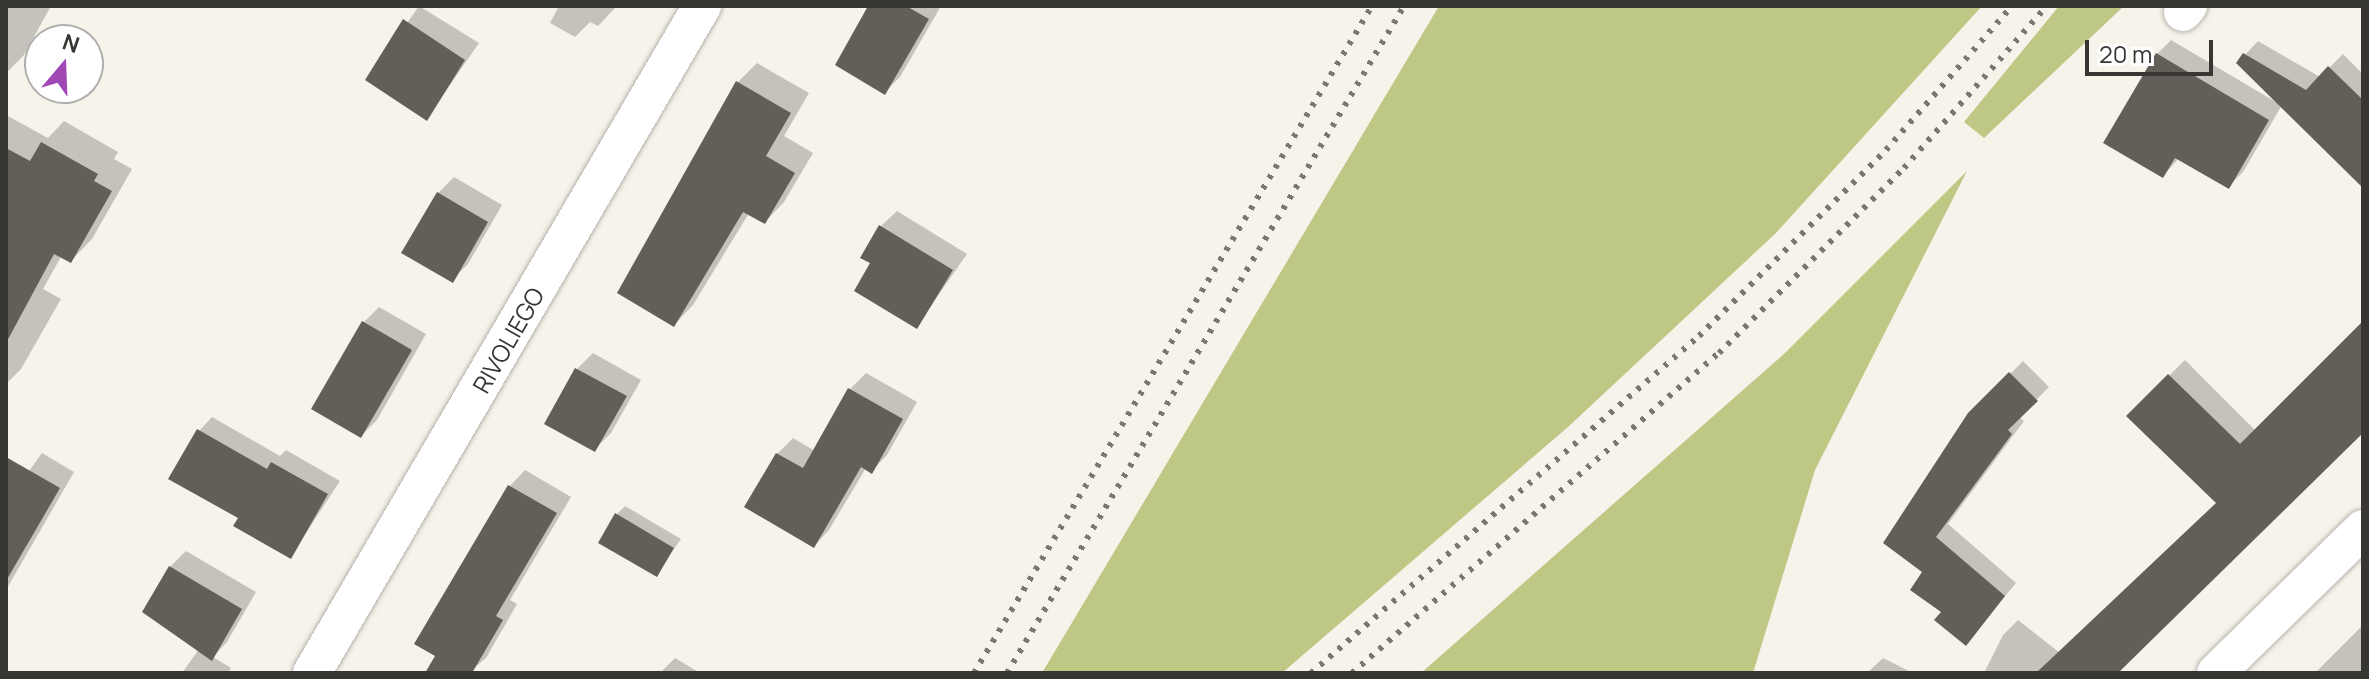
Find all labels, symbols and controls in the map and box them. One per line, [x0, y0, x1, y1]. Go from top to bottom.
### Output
north arrow [24, 24, 104, 104]
scale bar [2089, 24, 2217, 74]
text: N [59, 26, 84, 60]
text: 20 m [2099, 37, 2152, 70]
street label: RIVOLIEGO [466, 282, 550, 398]

